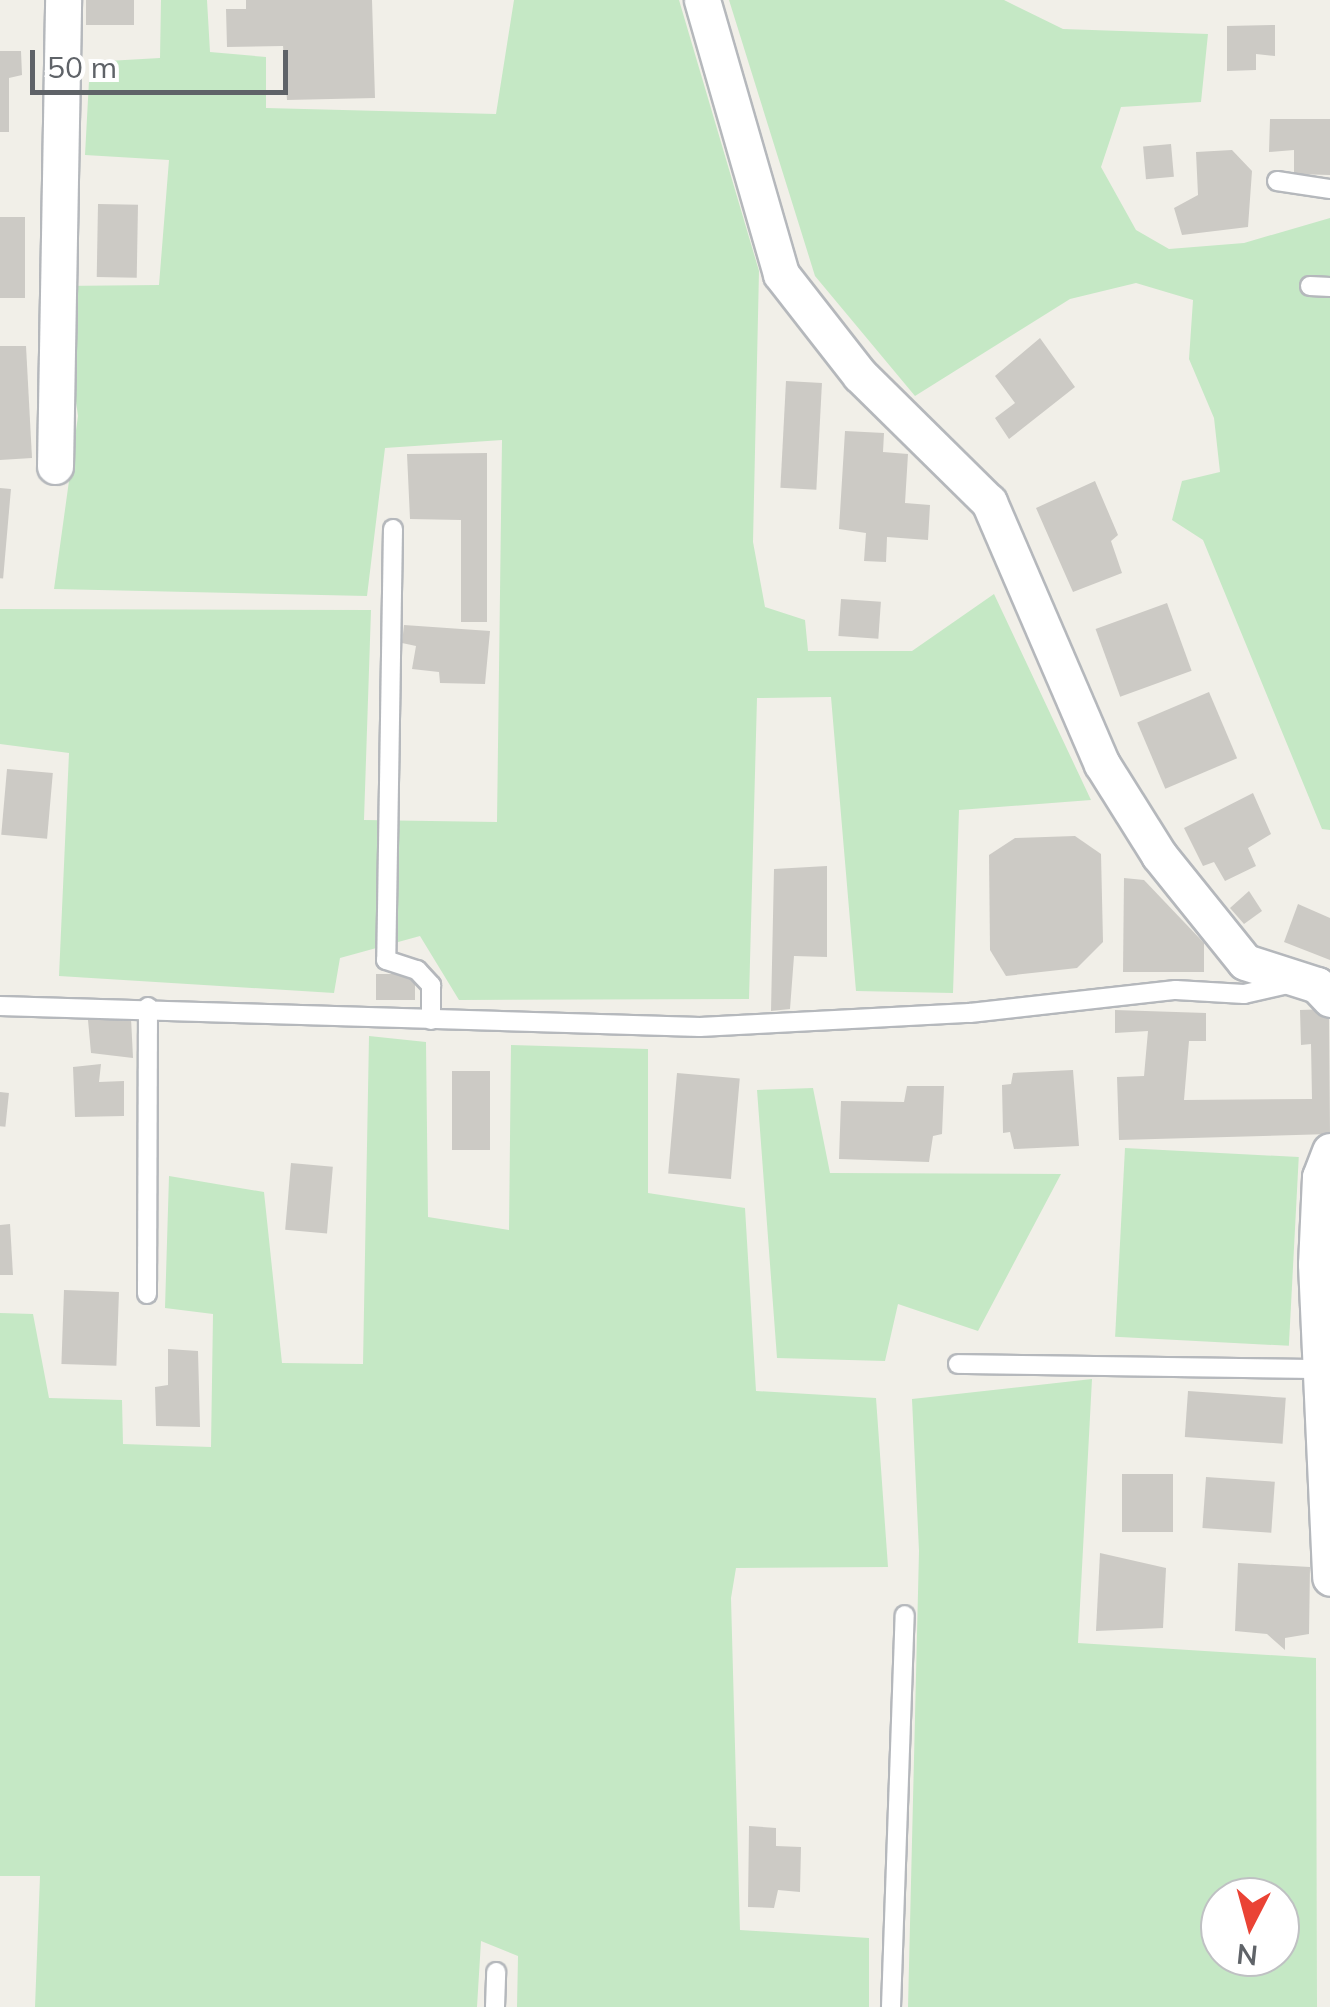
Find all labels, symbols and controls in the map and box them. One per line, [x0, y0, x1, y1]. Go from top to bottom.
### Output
scale bar [35, 30, 292, 92]
text: 50 m [47, 48, 117, 86]
north arrow [1200, 1877, 1300, 1977]
text: N [1235, 1937, 1259, 1974]

